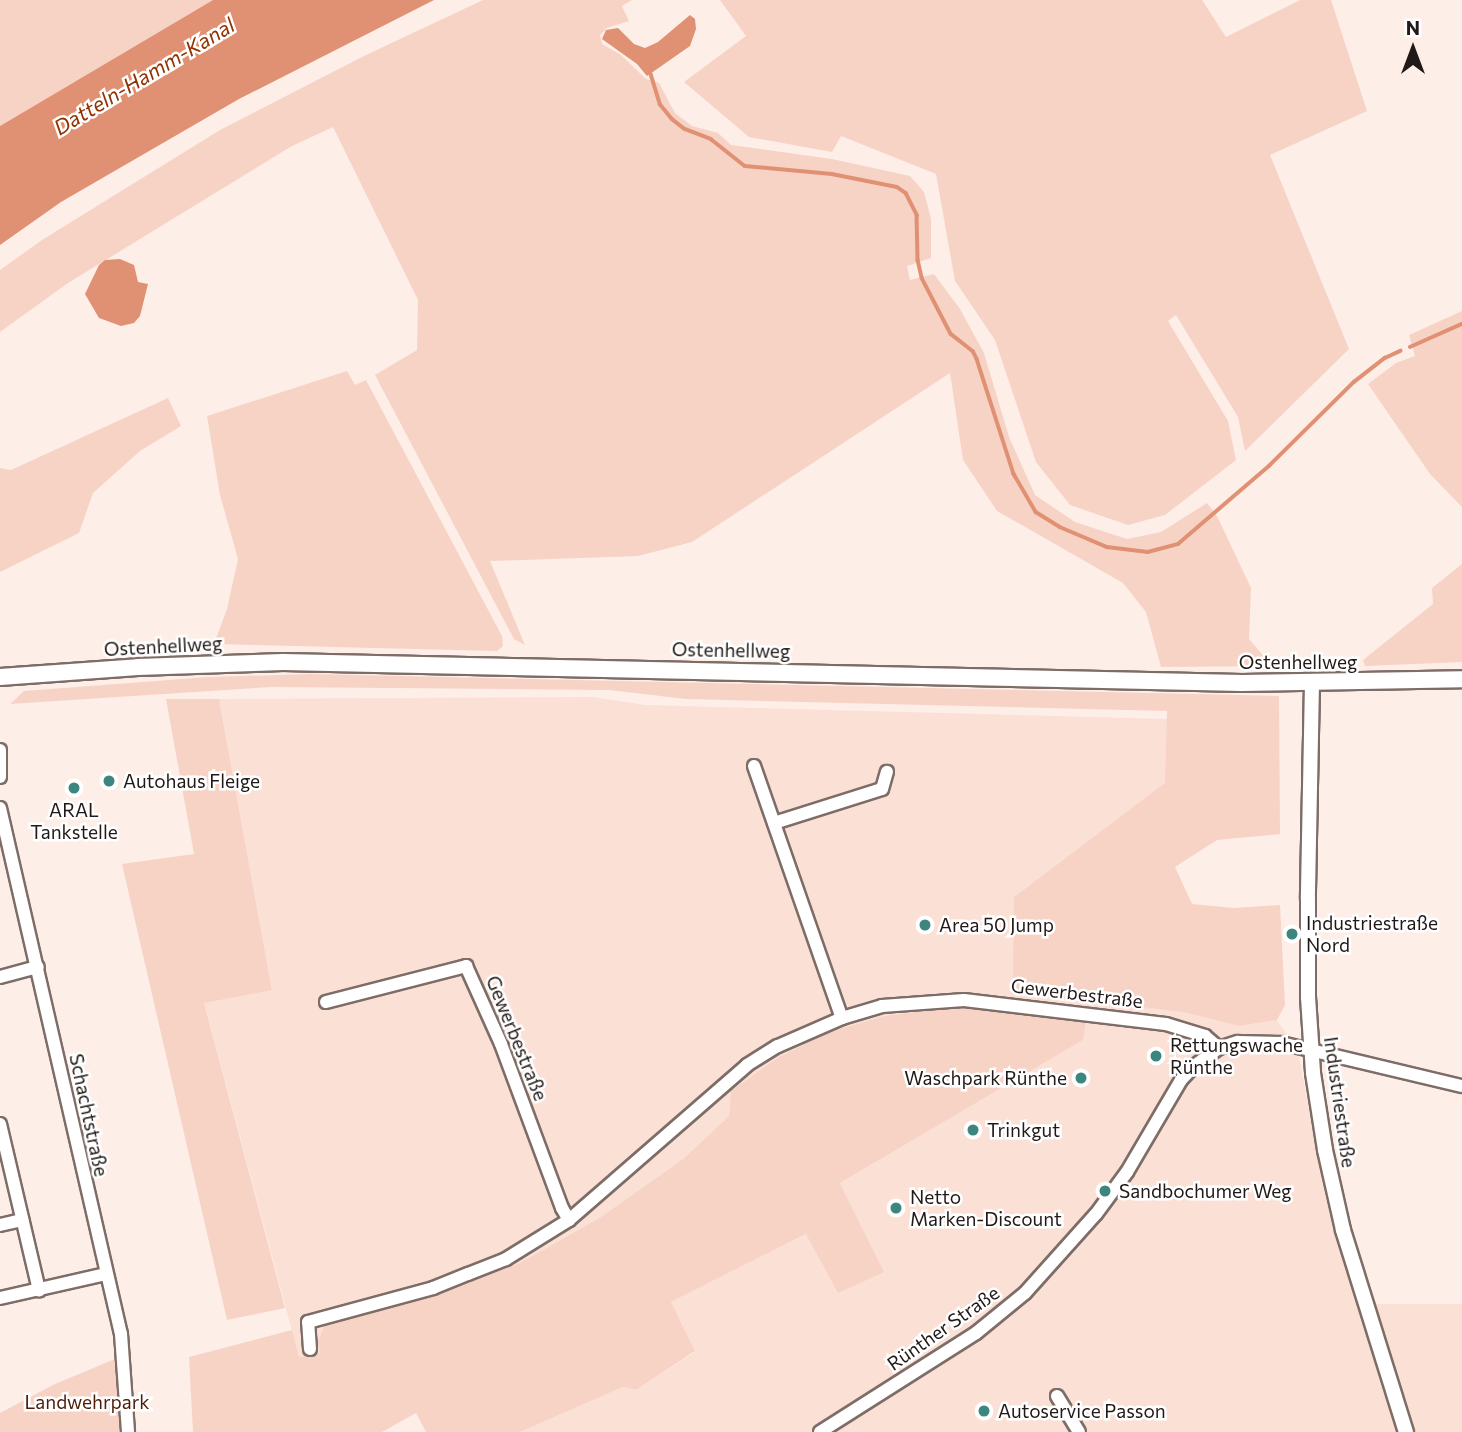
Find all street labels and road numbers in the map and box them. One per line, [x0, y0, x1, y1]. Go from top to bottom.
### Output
street label: Ostenhellweg [103, 632, 223, 660]
street label: Ostenhellweg [672, 638, 790, 662]
street label: Ostenhellweg [1239, 651, 1357, 673]
street label: Gewerbestraße [482, 972, 552, 1104]
street label: Gewerbestraße [1010, 974, 1144, 1012]
street label: Industriestraße [1320, 1035, 1360, 1169]
street label: Schachtstraße [65, 1052, 113, 1178]
street label: Rünther Straße [883, 1281, 1003, 1375]

